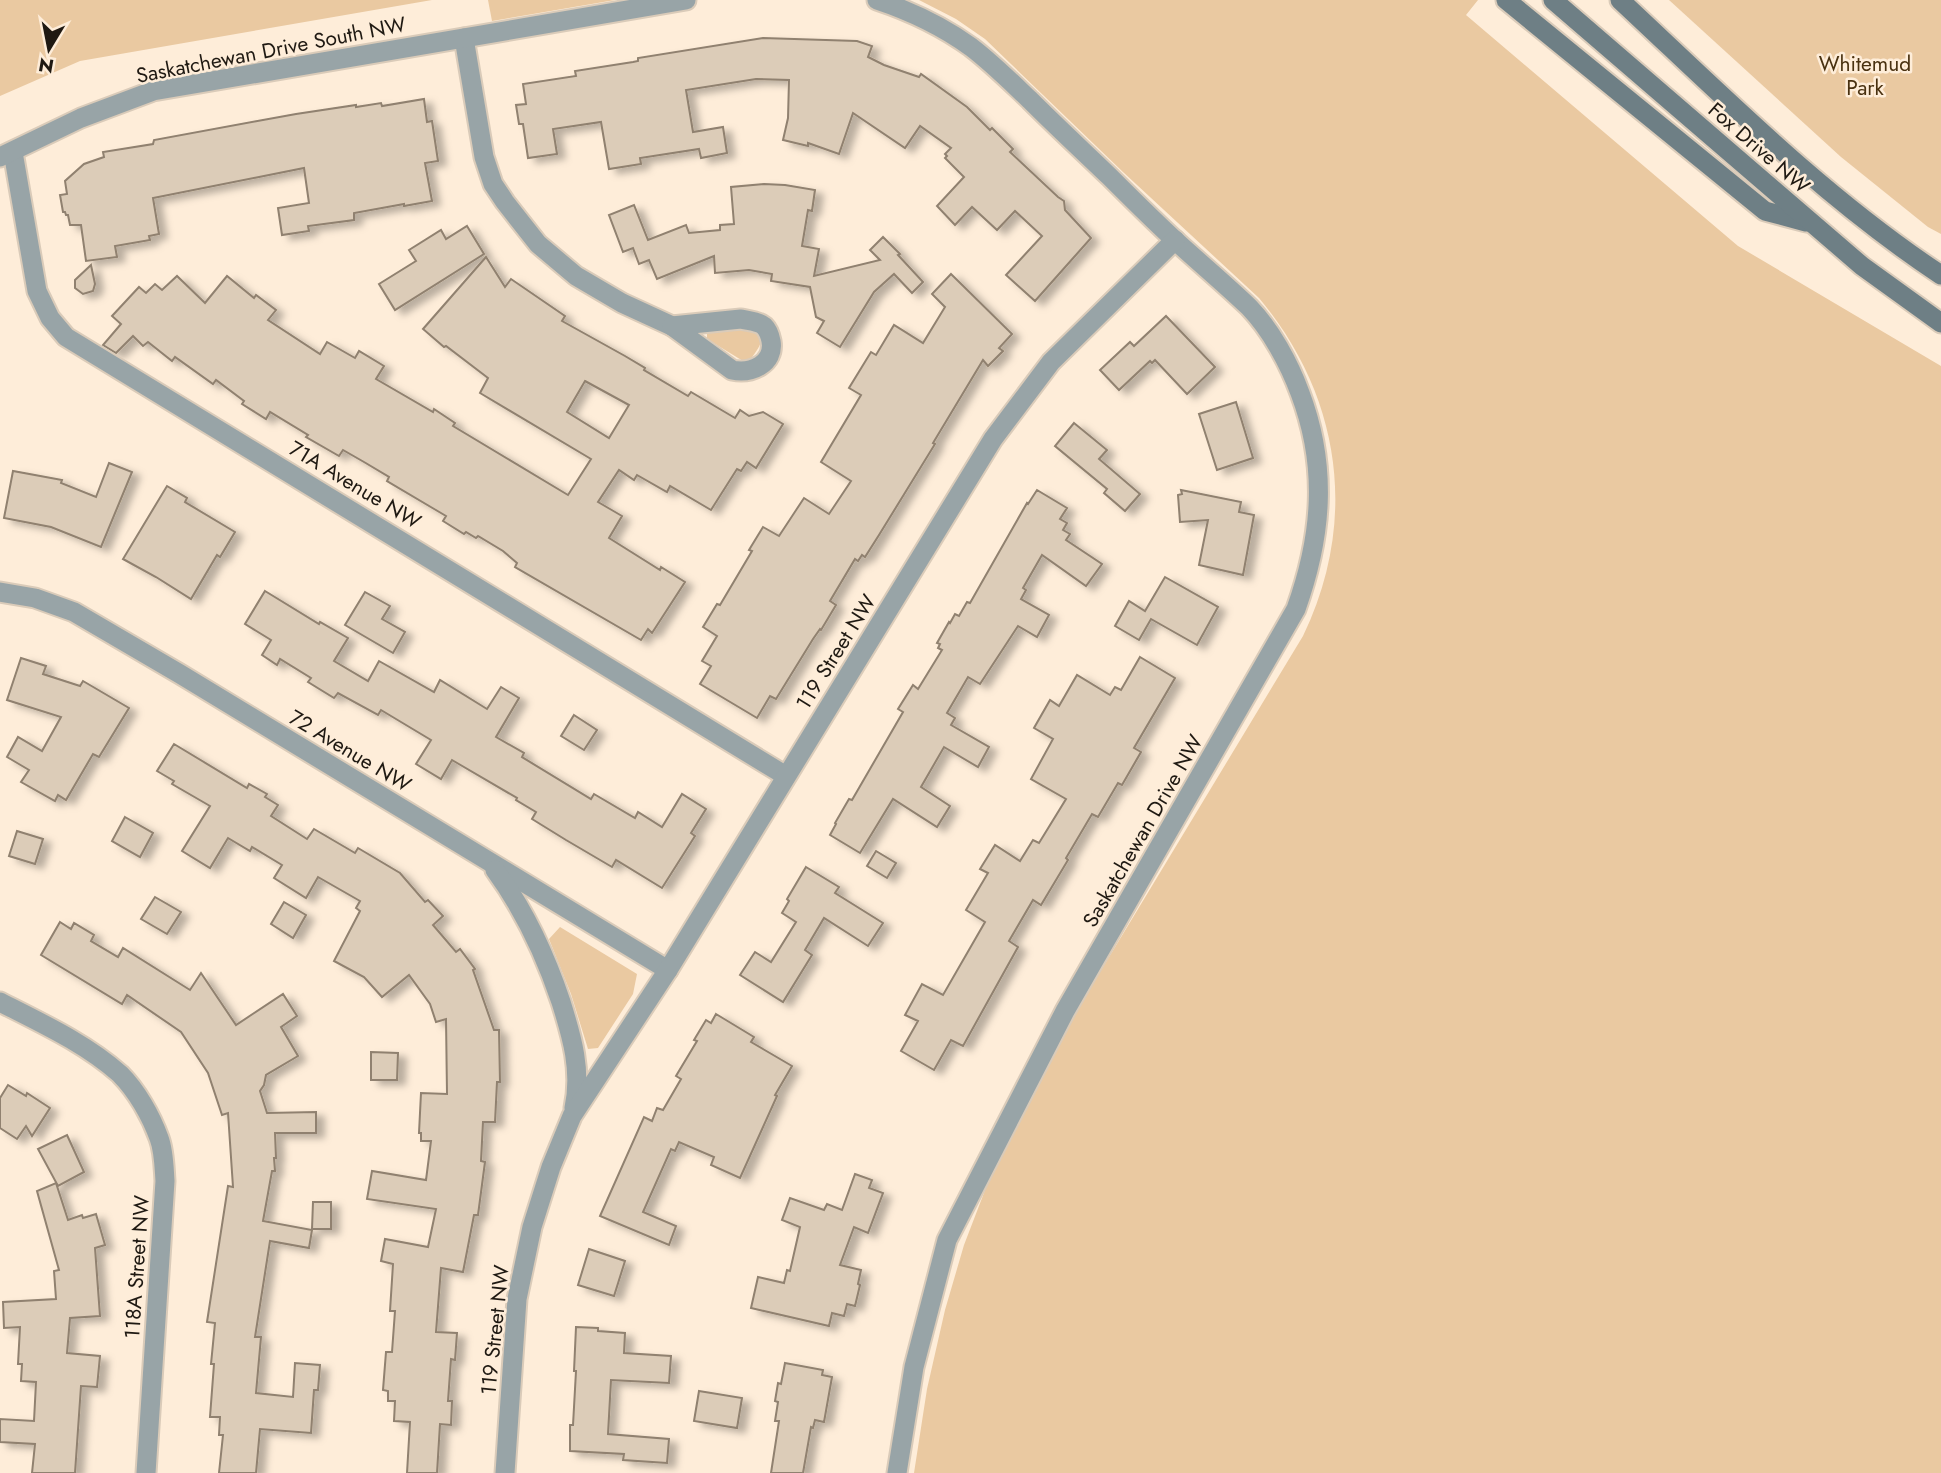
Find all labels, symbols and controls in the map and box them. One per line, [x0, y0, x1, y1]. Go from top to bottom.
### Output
street label: Saskatchewan Drive South NW [134, 9, 409, 91]
north arrow [14, 14, 84, 84]
park label: Whitemud Park [1819, 49, 1911, 103]
text: N [36, 51, 56, 80]
street label: Fox Drive NW [1702, 95, 1817, 201]
street label: 71A Avenue NW [283, 434, 427, 536]
street label: 119 Street NW [789, 588, 883, 715]
street label: 72 Avenue NW [283, 703, 417, 800]
street label: Saskatchewan Drive NW [1076, 729, 1211, 933]
street label: 118A Street NW [117, 1194, 157, 1340]
street label: 119 Street NW [473, 1263, 517, 1397]

